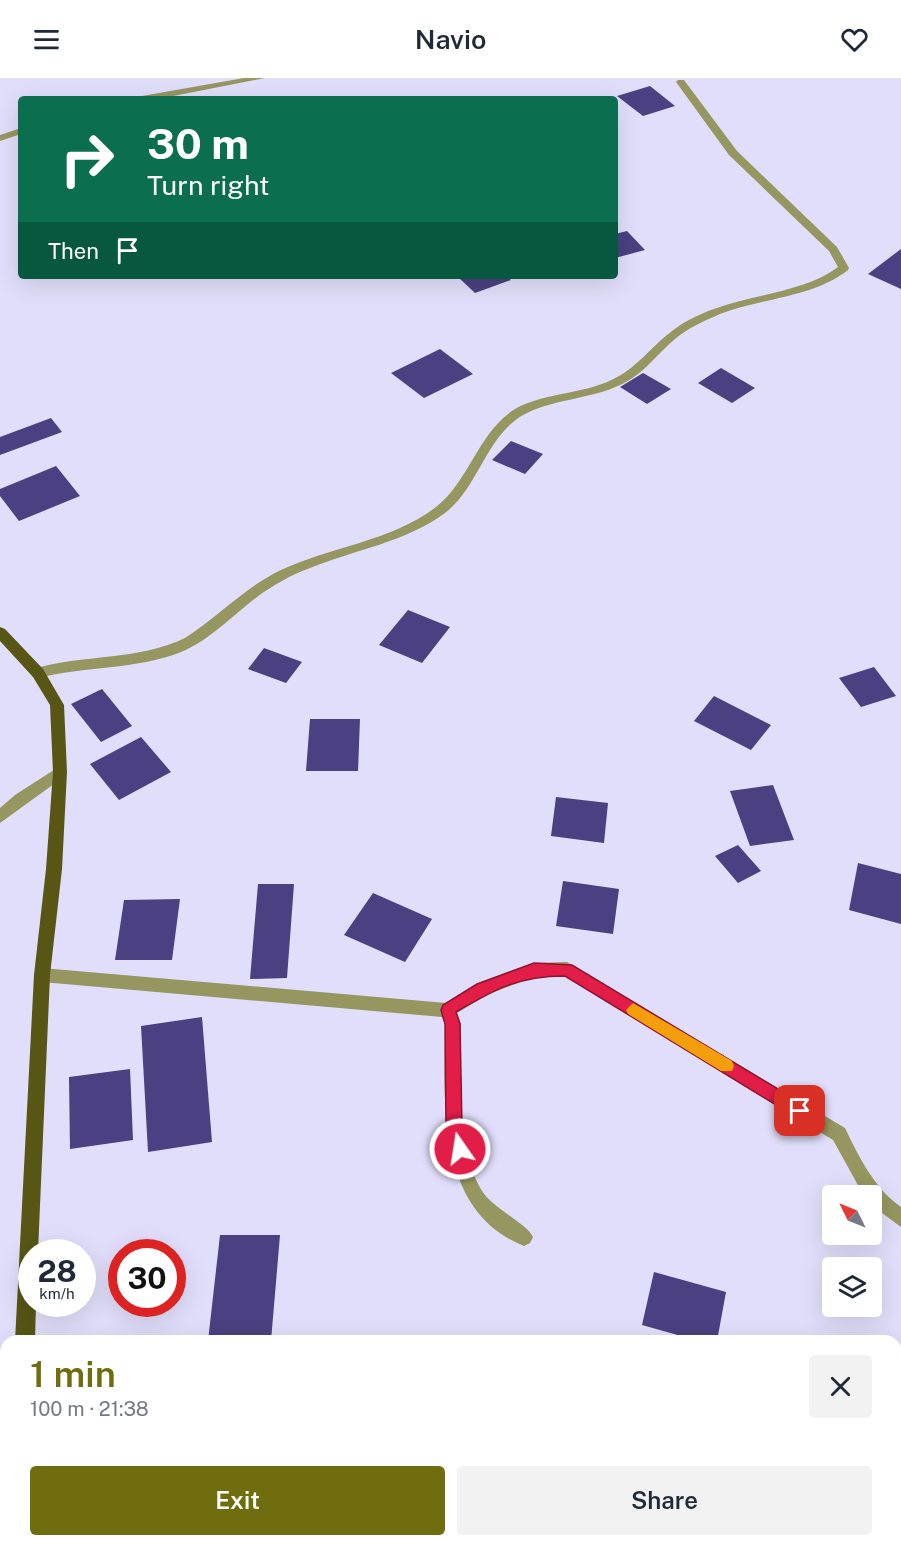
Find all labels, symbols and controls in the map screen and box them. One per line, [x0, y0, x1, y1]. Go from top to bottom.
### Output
icon: menu [30, 23, 63, 56]
text: Navio [415, 23, 486, 55]
icon: heart [838, 23, 871, 56]
text: 30 m [147, 119, 249, 168]
icon: right [48, 120, 126, 198]
text: Turn right [147, 169, 270, 201]
icon: arrive [111, 234, 144, 267]
text: Then [48, 238, 99, 264]
pin [774, 1085, 825, 1136]
icon: arrive [783, 1094, 816, 1127]
position arrow [428, 1117, 492, 1181]
north arrow [822, 1185, 882, 1245]
map controls [822, 1185, 882, 1317]
speed limit sign: 30 [108, 1239, 186, 1317]
text: 28 [37, 1253, 77, 1289]
button: layers [822, 1257, 882, 1317]
text: km/h [39, 1285, 75, 1302]
text: 1 min [30, 1353, 116, 1395]
button: close [809, 1355, 872, 1418]
text: 100 m · 21:38 [30, 1397, 149, 1421]
button: Exit [30, 1466, 445, 1535]
button: Share [457, 1466, 872, 1535]

